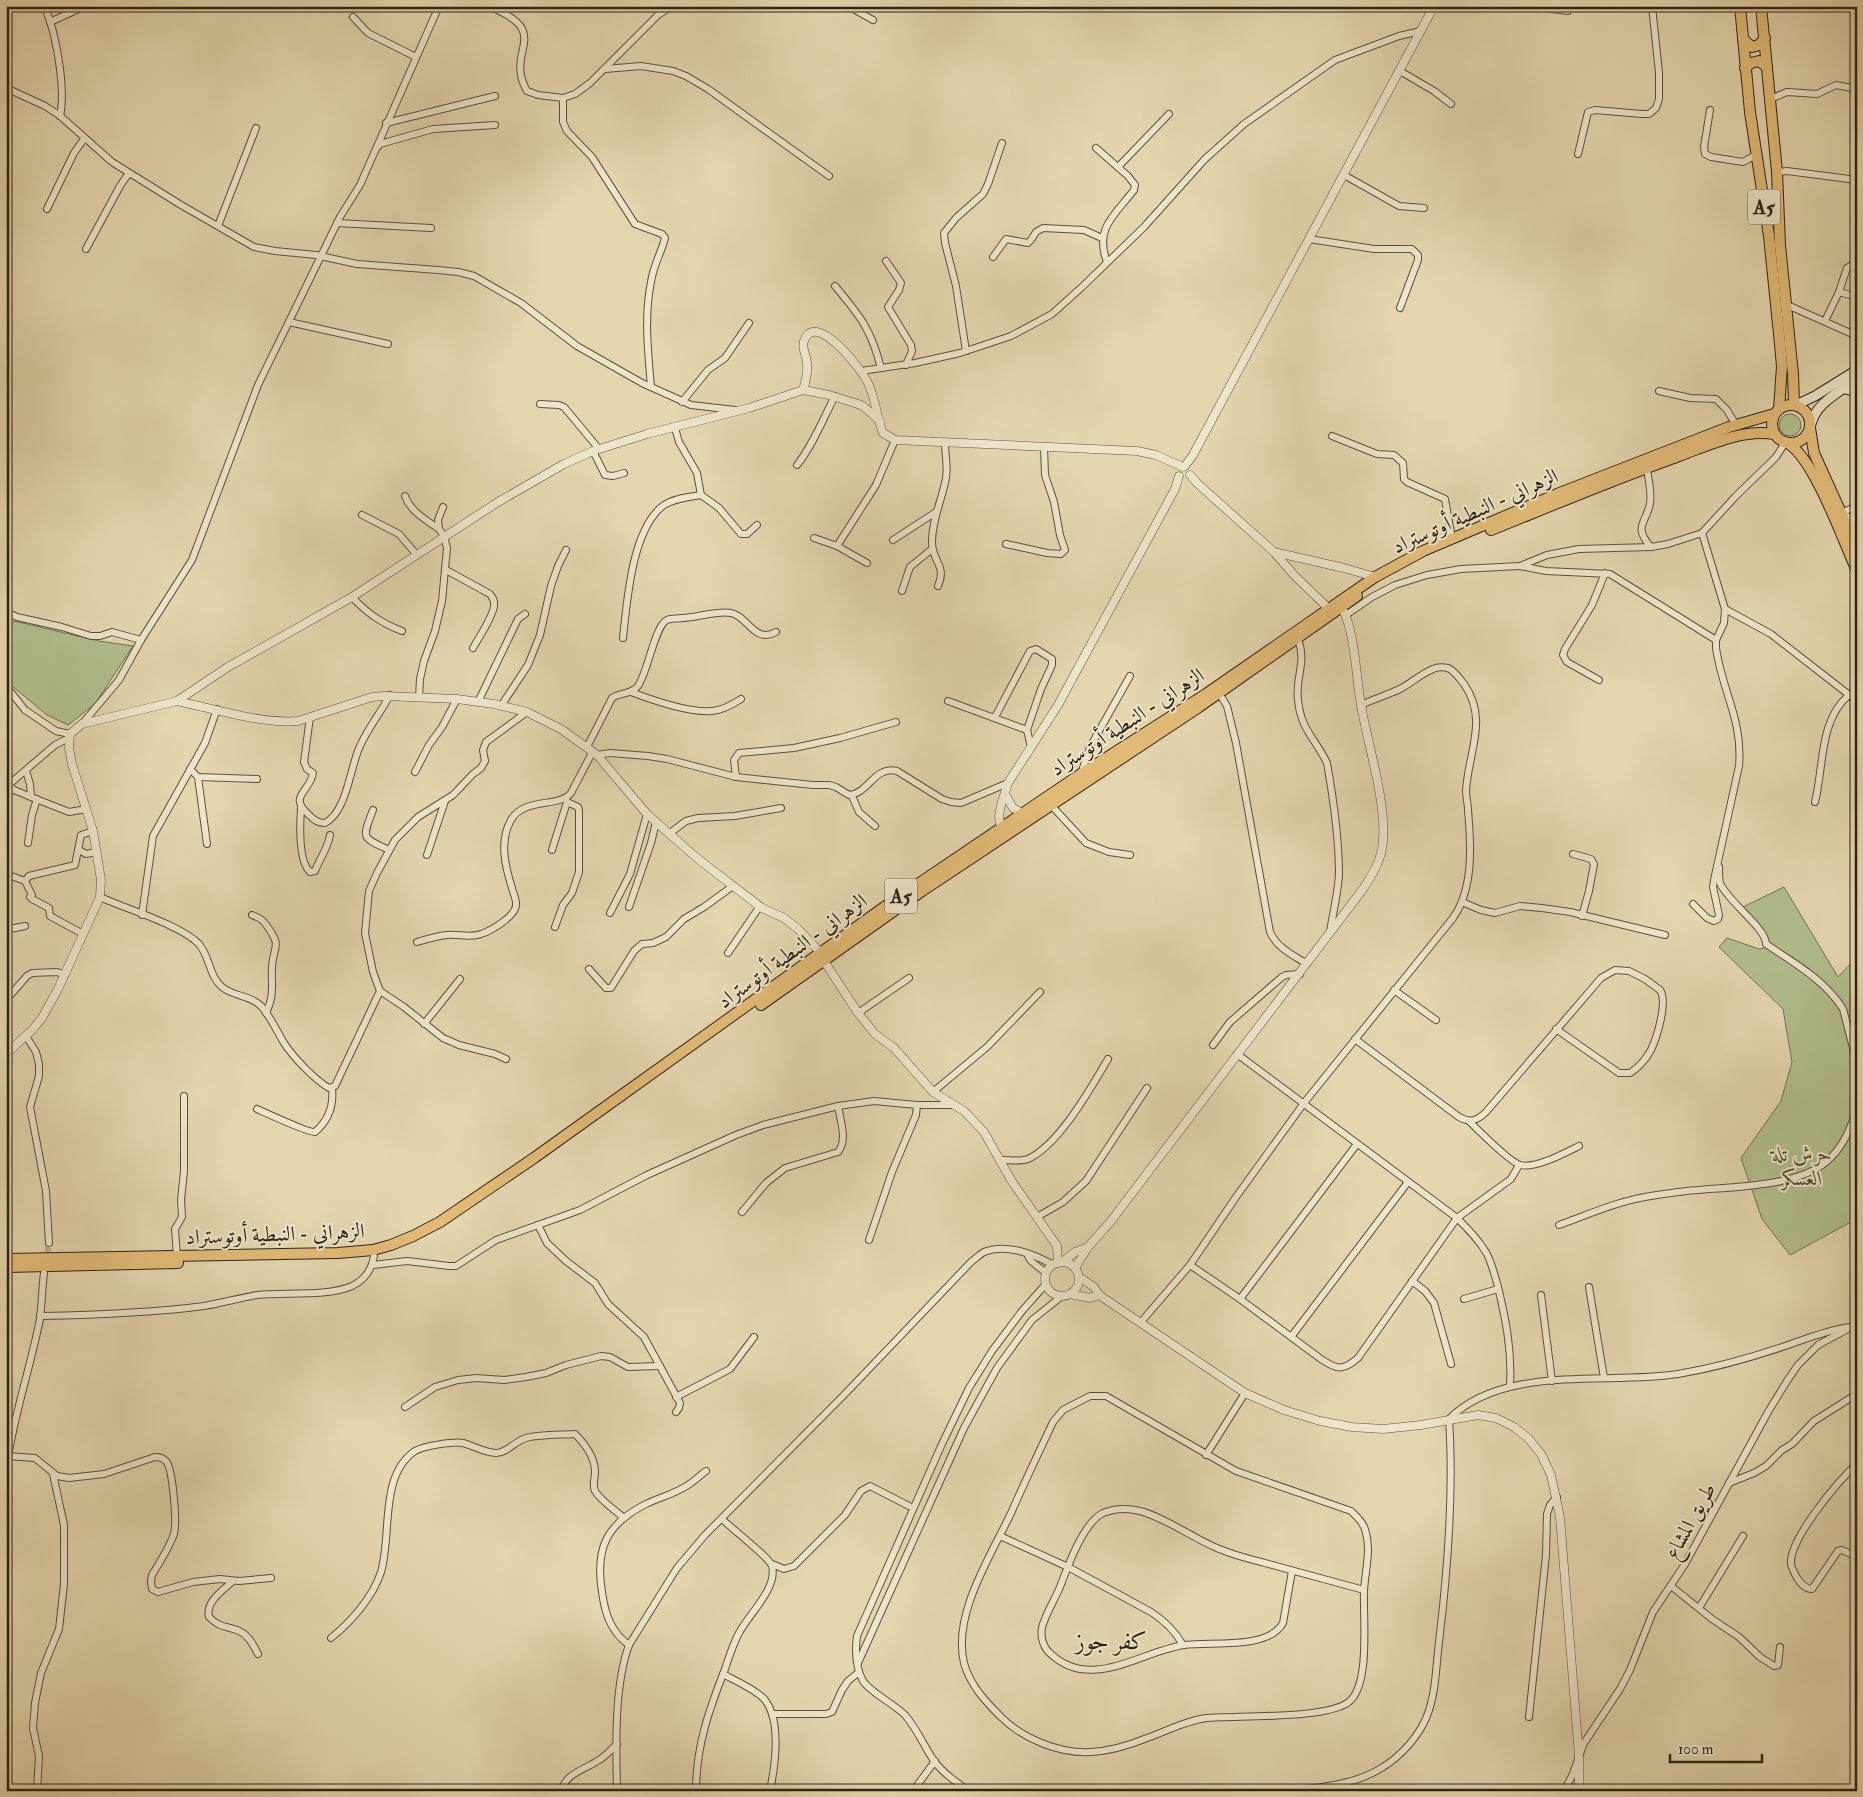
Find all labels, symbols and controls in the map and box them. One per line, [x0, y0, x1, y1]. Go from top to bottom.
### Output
road number: A5 [1748, 190, 1780, 224]
street label: الزهراني - النبطية أوتوستراد [1387, 461, 1564, 563]
street label: الزهراني - النبطية أوتوستراد [1044, 661, 1211, 785]
road number: A5 [885, 878, 917, 914]
street label: الزهراني - النبطية أوتوستراد [711, 886, 874, 1017]
park label: حرش تلة العسكر [1769, 1141, 1832, 1192]
street label: الزهراني - النبطية أوتوستراد [185, 1216, 365, 1254]
street label: طريق المشاع [1659, 1478, 1726, 1566]
district label: كفر جوز [1073, 1626, 1147, 1657]
scale bar [1670, 1732, 1763, 1764]
text: 100 m [1678, 1740, 1714, 1759]

